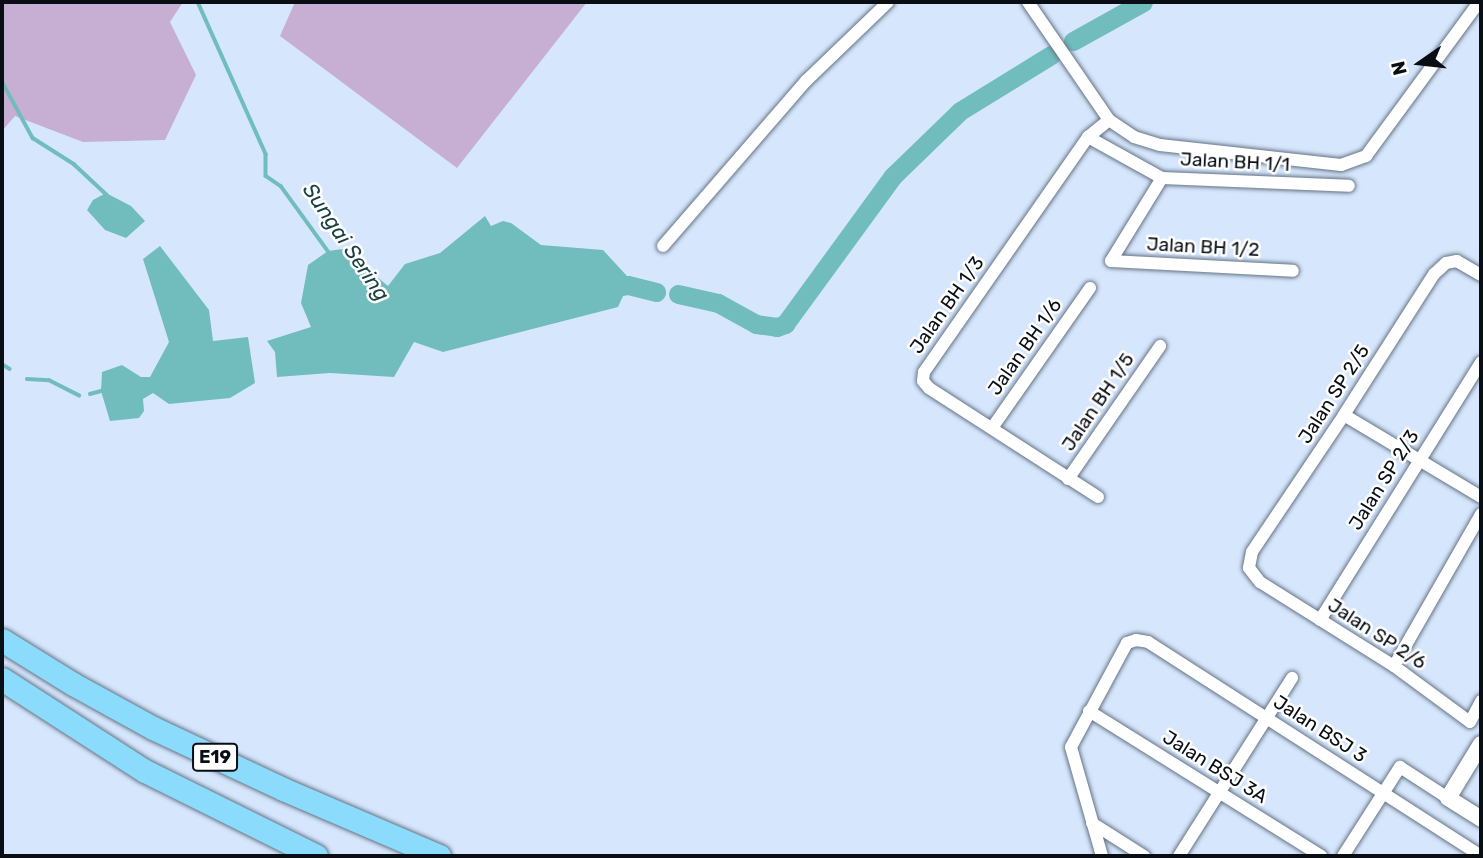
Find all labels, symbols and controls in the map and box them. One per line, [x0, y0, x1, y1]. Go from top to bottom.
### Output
north arrow [1385, 28, 1455, 98]
text: N [1386, 59, 1412, 78]
street label: Jalan BH 1/1 [1179, 148, 1291, 176]
water label: Sungai Sering [297, 178, 395, 306]
street label: Jalan BH 1/2 [1146, 233, 1260, 261]
street label: Jalan BH 1/3 [905, 252, 989, 358]
street label: Jalan BH 1/6 [983, 294, 1067, 400]
street label: Jalan SP 2/5 [1293, 340, 1375, 448]
street label: Jalan BH 1/5 [1057, 349, 1139, 455]
street label: Jalan SP 2/3 [1344, 426, 1424, 534]
street label: Jalan SP 2/6 [1323, 594, 1431, 674]
street label: Jalan BSJ 3 [1269, 690, 1371, 768]
street label: Jalan BSJ 3A [1158, 726, 1272, 808]
road number: E19 [190, 742, 240, 772]

